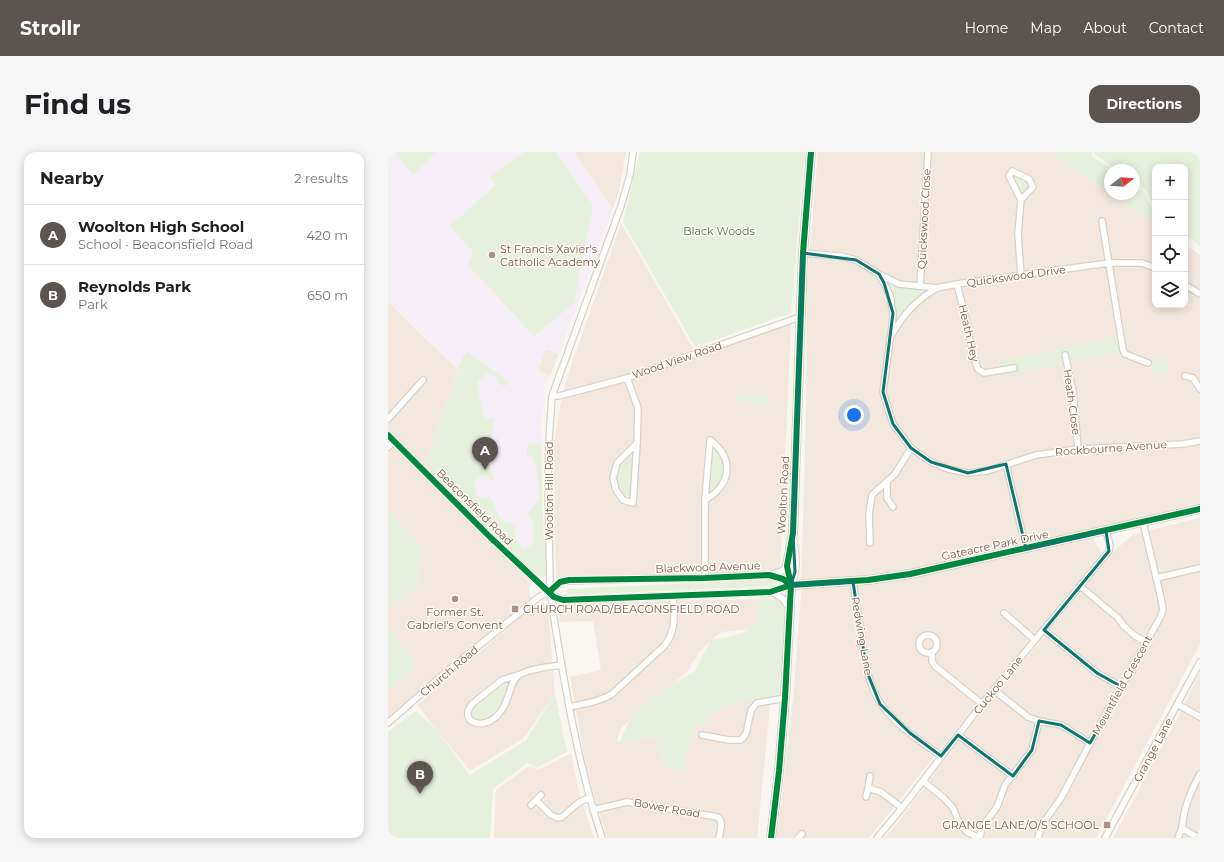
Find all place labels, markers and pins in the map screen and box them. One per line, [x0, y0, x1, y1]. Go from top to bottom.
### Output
place label: St Francis Xavier's Catholic Academy [500, 242, 600, 269]
marker: St Francis Xavier's Catholic Academy [487, 250, 497, 260]
pin: A [472, 437, 498, 470]
marker: Former St. Gabriel's Convent [450, 594, 460, 604]
place label: CHURCH ROAD/BEACONSFIELD ROAD [523, 602, 739, 616]
marker: CHURCH ROAD/BEACONSFIELD ROAD [510, 604, 520, 614]
place label: Former St. Gabriel's Convent [407, 605, 503, 632]
pin: B [407, 761, 433, 794]
place label: GRANGE LANE/O/S SCHOOL [942, 818, 1100, 832]
marker: GRANGE LANE/O/S SCHOOL [1102, 820, 1112, 830]

